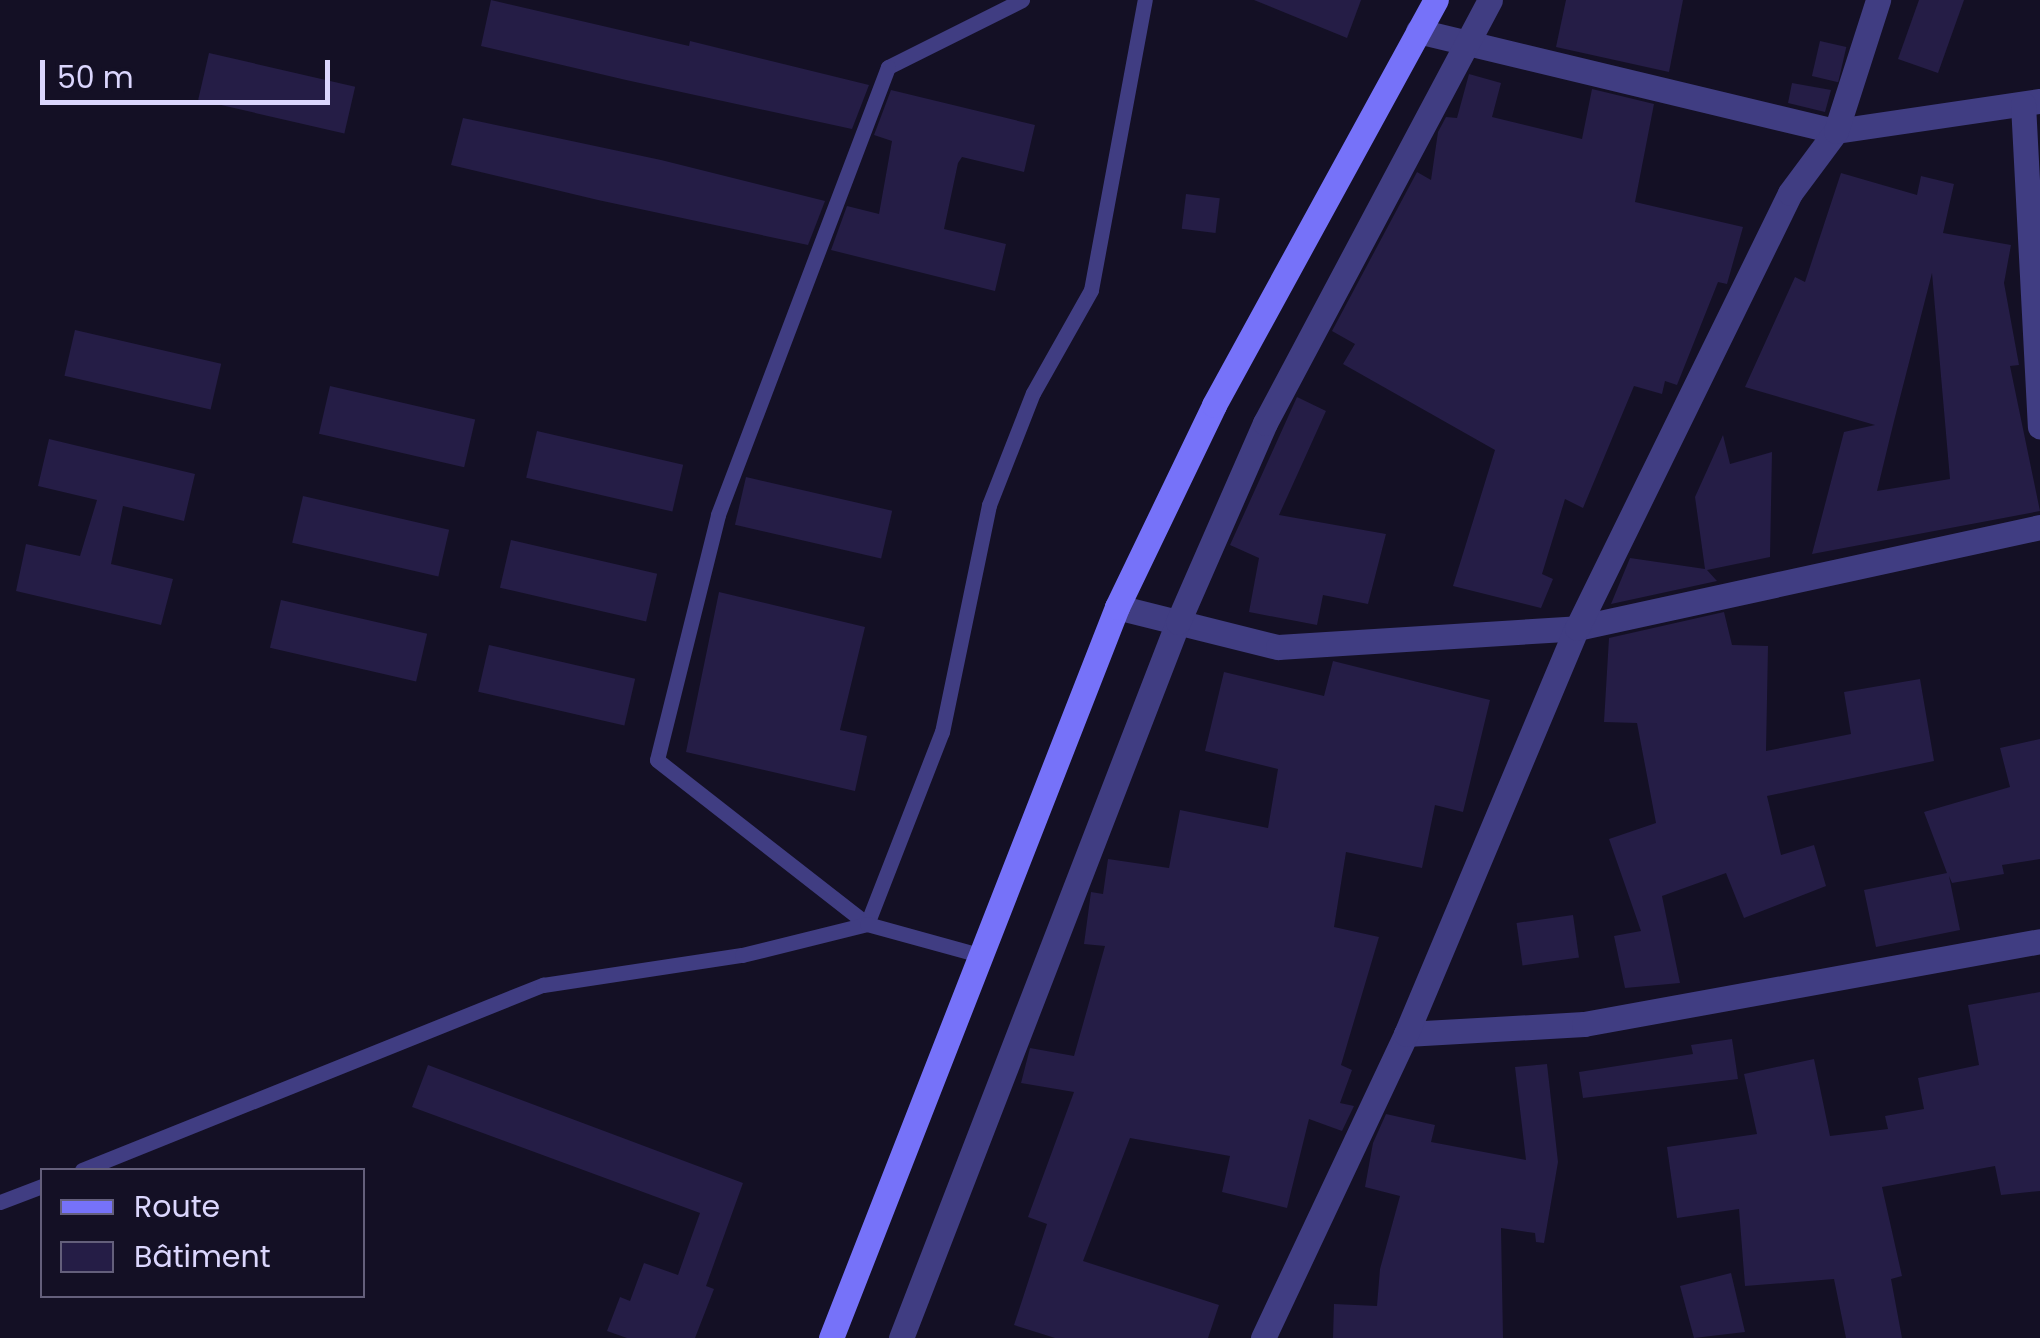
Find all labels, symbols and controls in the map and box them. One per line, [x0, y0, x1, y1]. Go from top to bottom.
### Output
scale bar [45, 40, 335, 102]
text: 50 m [57, 56, 134, 99]
legend [40, 1168, 365, 1298]
text: Route [134, 1185, 220, 1228]
text: Bâtiment [134, 1235, 271, 1278]

